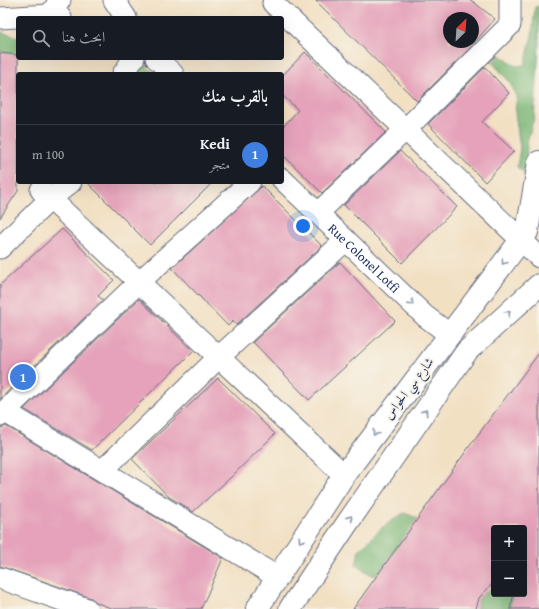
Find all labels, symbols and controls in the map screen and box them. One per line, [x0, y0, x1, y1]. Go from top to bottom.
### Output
north arrow [443, 12, 479, 48]
search box [16, 16, 284, 60]
text: ابحث هنا [62, 26, 105, 47]
icon: search [30, 27, 52, 49]
text: بالقرب منك [201, 83, 268, 108]
text: Kedi [200, 133, 230, 154]
text: 100 m [32, 145, 64, 164]
text: 1 [252, 145, 258, 164]
text: متجر [209, 155, 230, 174]
your location [293, 216, 313, 236]
street label: Rue Colonel Lotfi [324, 219, 404, 297]
one-way arrow [502, 258, 509, 265]
one-way arrow [406, 298, 414, 305]
one-way arrow [504, 311, 511, 318]
street label: شارع سي الحواس [379, 353, 440, 425]
pin: 1 [10, 362, 36, 392]
one-way arrow [420, 409, 427, 416]
one-way arrow [372, 429, 380, 436]
one-way arrow [345, 516, 352, 523]
map controls [491, 525, 527, 597]
button: + [491, 525, 527, 561]
one-way arrow [298, 536, 306, 543]
button: − [491, 561, 527, 597]

